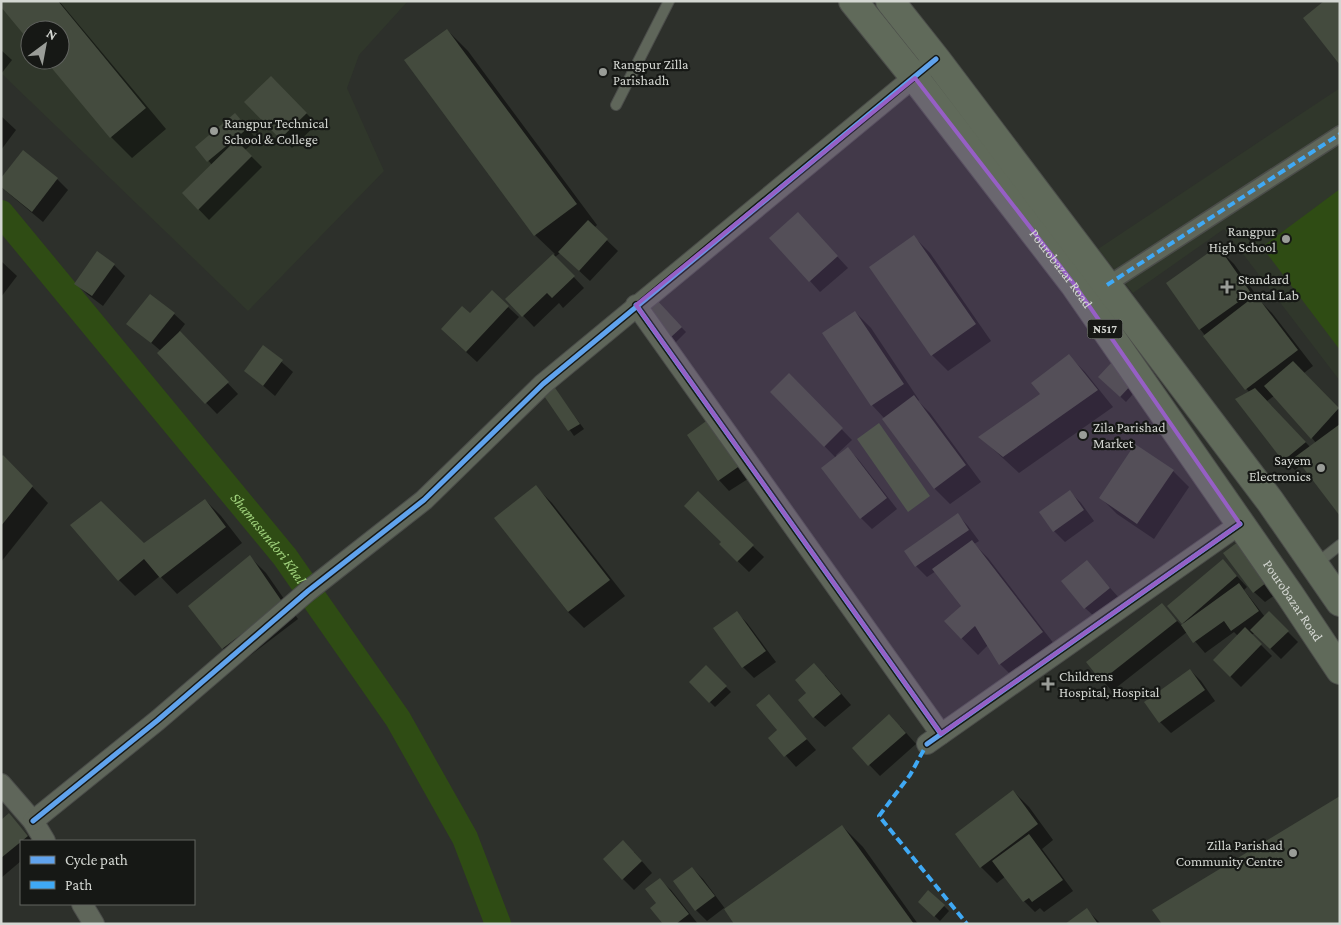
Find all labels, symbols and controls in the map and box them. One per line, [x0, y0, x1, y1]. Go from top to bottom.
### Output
north arrow [20, 20, 70, 70]
text: N [44, 25, 61, 44]
place label: Rangpur Zilla Parishadh [613, 56, 689, 88]
marker: Rangpur Zilla Parishadh [597, 66, 609, 78]
place label: Rangpur Technical School & College [224, 115, 329, 147]
marker: Rangpur Technical School & College [208, 125, 220, 137]
place label: Rangpur High School [1209, 223, 1276, 255]
street label: Pourobazar Road [1026, 226, 1097, 312]
marker: Rangpur High School [1280, 233, 1292, 245]
place label: Standard Dental Lab [1238, 271, 1299, 303]
marker: Standard Dental Lab [1220, 280, 1234, 294]
road number: N517 [1088, 320, 1122, 338]
place label: Zila Parishad Market [1093, 419, 1166, 451]
marker: Zila Parishad Market [1077, 429, 1089, 441]
place label: Sayem Electronics [1249, 452, 1311, 484]
marker: Sayem Electronics [1315, 462, 1327, 474]
water label: Shamasundori Khal [227, 490, 309, 587]
street label: Pourobazar Road [1260, 557, 1327, 645]
place label: Childrens Hospital, Hospital [1059, 668, 1160, 700]
marker: Childrens Hospital, Hospital [1041, 677, 1055, 691]
place label: Zilla Parishad Community Centre [1176, 837, 1284, 869]
legend [20, 840, 195, 905]
marker: Zilla Parishad Community Centre [1287, 847, 1299, 859]
text: Cycle path [65, 852, 128, 869]
text: Path [65, 877, 92, 893]

